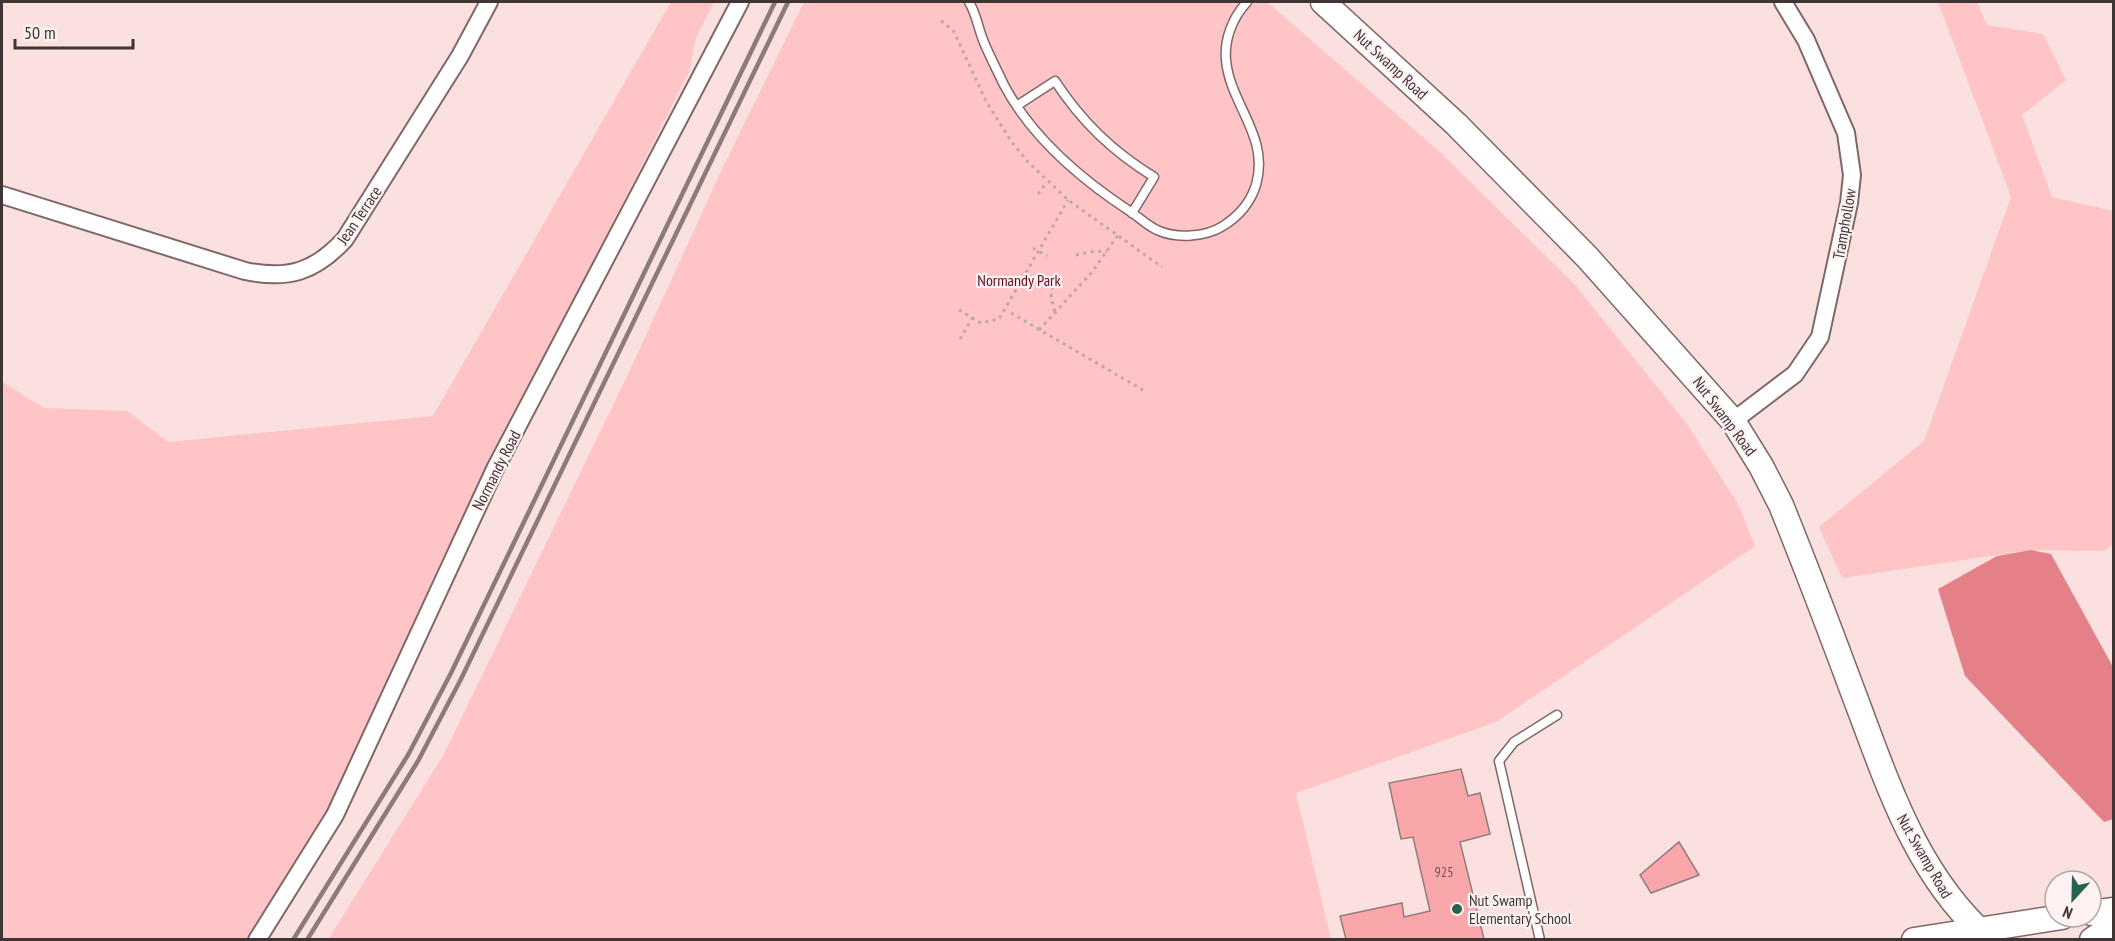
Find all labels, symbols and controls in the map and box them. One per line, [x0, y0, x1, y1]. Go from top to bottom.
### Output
scale bar [15, 12, 134, 50]
text: 50 m [24, 21, 56, 44]
street label: Nut Swamp Road [1350, 25, 1432, 103]
street label: Jean Terrace [332, 182, 386, 249]
street label: Tramphollow [1828, 186, 1860, 261]
park label: Normandy Park [977, 270, 1061, 290]
street label: Nut Swamp Road [1689, 372, 1761, 460]
street label: Normandy Road [467, 427, 525, 513]
street label: Nut Swamp Road [1893, 810, 1957, 902]
house number: 925 [1435, 863, 1453, 881]
north arrow [2043, 869, 2103, 929]
place label: Nut Swamp Elementary School [1469, 890, 1572, 928]
marker: Nut Swamp Elementary School [1450, 902, 1464, 916]
text: N [2060, 902, 2075, 924]

